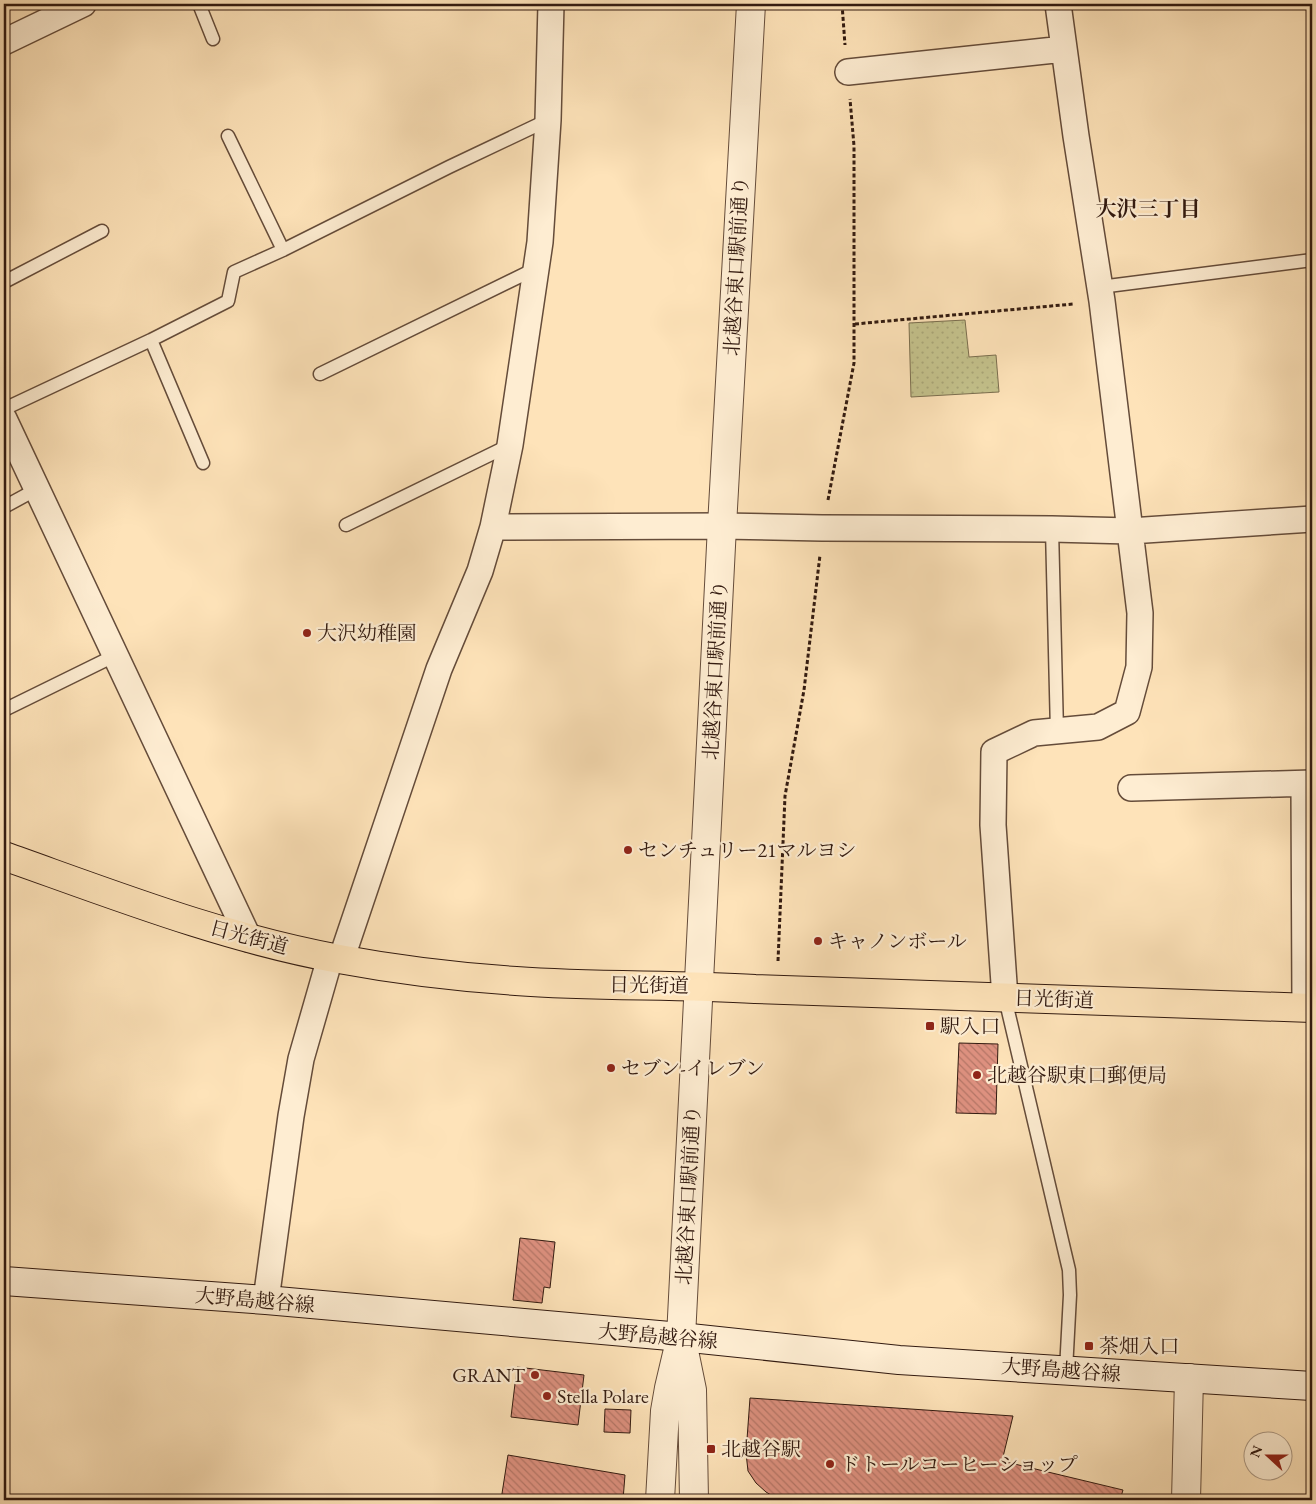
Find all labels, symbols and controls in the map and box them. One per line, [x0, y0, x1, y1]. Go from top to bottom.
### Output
street label: 北越谷東口駅前通り [718, 175, 754, 357]
district label: 大沢三丁目 [1096, 195, 1201, 222]
street label: 北越谷東口駅前通り [697, 579, 733, 761]
place label: 大沢幼稚園 [317, 620, 417, 646]
marker: 大沢幼稚園 [301, 627, 313, 639]
place label: センチュリー21マルヨシ [638, 837, 857, 863]
marker: センチュリー21マルヨシ [622, 844, 634, 856]
street label: 日光街道 [207, 914, 291, 960]
place label: キャノンボール [828, 928, 967, 954]
marker: キャノンボール [812, 935, 824, 947]
street label: 日光街道 [609, 971, 689, 999]
street label: 日光街道 [1014, 985, 1094, 1013]
place label: 駅入口 [940, 1013, 1000, 1039]
marker: 駅入口 [924, 1020, 936, 1032]
place label: セブン-イレブン [621, 1055, 765, 1081]
marker: セブン-イレブン [605, 1062, 617, 1074]
place label: 北越谷駅東口郵便局 [987, 1062, 1167, 1088]
marker: 北越谷駅東口郵便局 [971, 1069, 983, 1081]
street label: 北越谷東口駅前通り [670, 1104, 706, 1286]
street label: 大野島越谷線 [194, 1282, 316, 1318]
street label: 大野島越谷線 [597, 1318, 719, 1354]
place label: 茶畑入口 [1099, 1333, 1179, 1359]
marker: 茶畑入口 [1083, 1340, 1095, 1352]
street label: 大野島越谷線 [1000, 1353, 1122, 1387]
place label: GRANT [452, 1362, 526, 1388]
marker: GRANT [529, 1369, 541, 1381]
place label: Stella Polare [557, 1383, 649, 1409]
marker: Stella Polare [541, 1390, 553, 1402]
north arrow [1244, 1432, 1294, 1482]
place label: 北越谷駅 [721, 1436, 801, 1462]
text: N [1245, 1442, 1267, 1460]
marker: 北越谷駅 [705, 1443, 717, 1455]
place label: ドトールコーヒーショップ [840, 1451, 1078, 1477]
marker: ドトールコーヒーショップ [824, 1458, 836, 1470]

